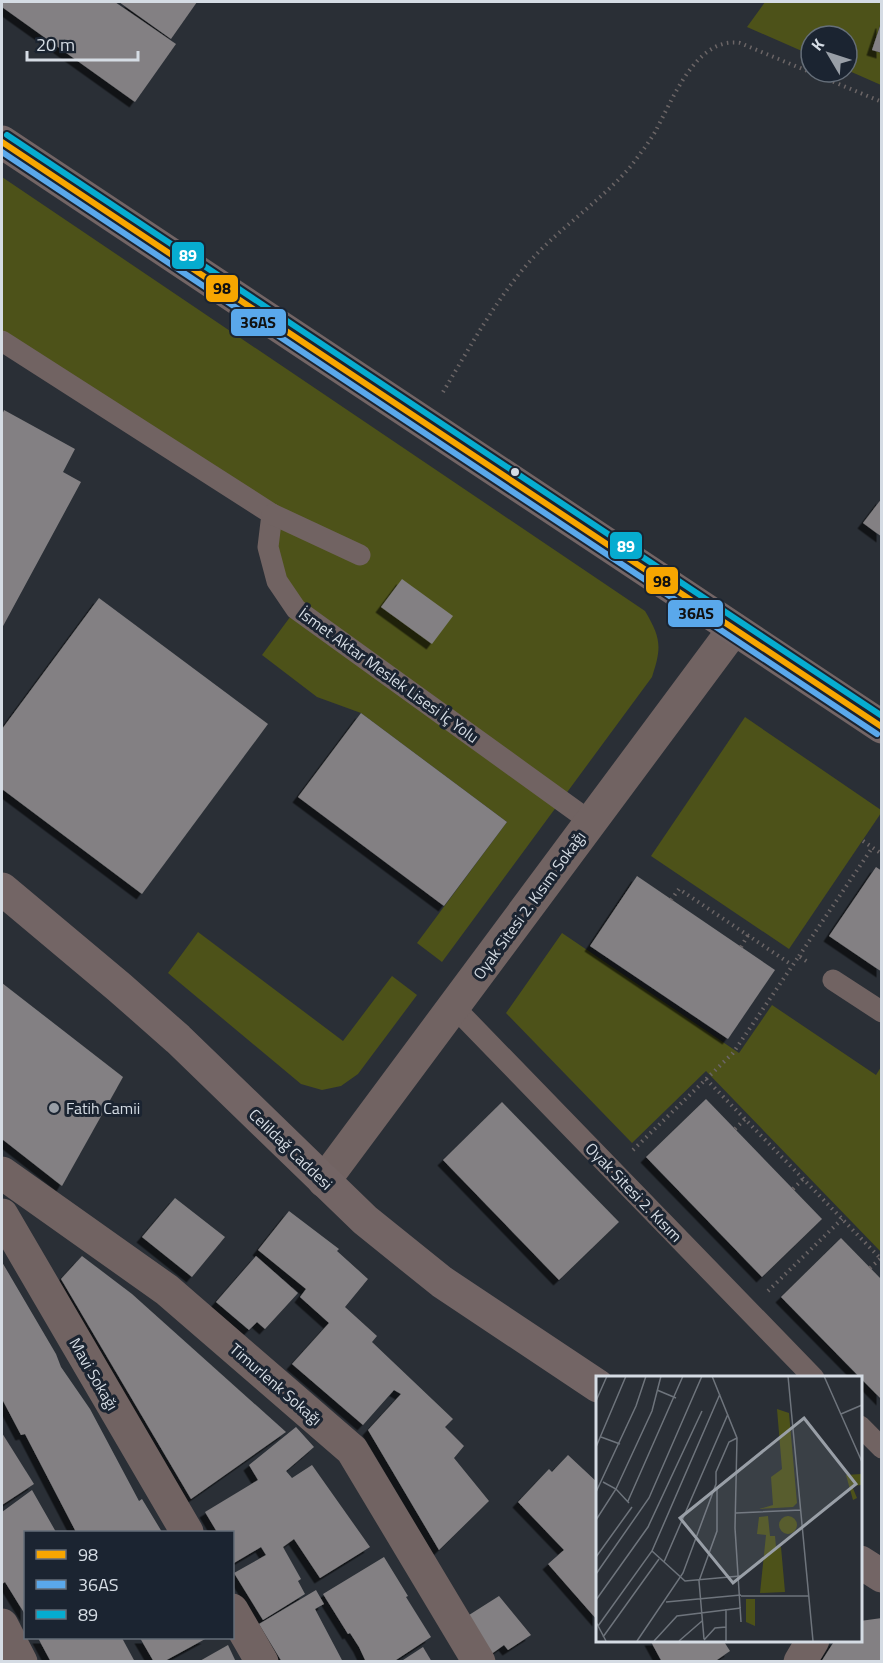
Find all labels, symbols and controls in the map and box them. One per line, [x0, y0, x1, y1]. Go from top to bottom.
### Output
scale bar [27, 24, 138, 62]
north arrow [799, 24, 859, 84]
text: 20 m [36, 31, 75, 58]
text: K [805, 33, 830, 56]
line badge: 89 [171, 241, 205, 270]
text: 89 [179, 243, 197, 267]
line badge: 98 [205, 274, 239, 303]
text: 98 [213, 276, 231, 300]
line badge: 36AS [230, 308, 287, 337]
text: 36AS [240, 310, 276, 334]
unlabelled marker [509, 466, 521, 478]
line badge: 89 [609, 531, 643, 560]
text: 89 [617, 534, 635, 558]
line badge: 98 [645, 566, 679, 595]
text: 98 [653, 569, 671, 593]
line badge: 36AS [667, 599, 724, 628]
street label: İsmet Aktar Meslek Lisesi İç Yolu [294, 601, 484, 749]
text: 36AS [678, 601, 714, 625]
street label: Oyak Sitesi 2. Kısım Sokağı [467, 826, 591, 984]
place label: Fatih Camii [66, 1096, 140, 1120]
marker: Fatih Camii [47, 1101, 61, 1115]
street label: Celildağ Caddesi [244, 1103, 338, 1195]
street label: Oyak Sitesi 2. Kısım [580, 1137, 688, 1247]
street label: Mavi Sokağı [63, 1333, 125, 1415]
street label: Timurlenk Sokağı [225, 1337, 327, 1431]
inset map [596, 1376, 862, 1642]
legend [24, 1531, 234, 1639]
text: 98 [78, 1541, 98, 1568]
text: 36AS [78, 1571, 119, 1598]
text: 89 [78, 1601, 98, 1628]

